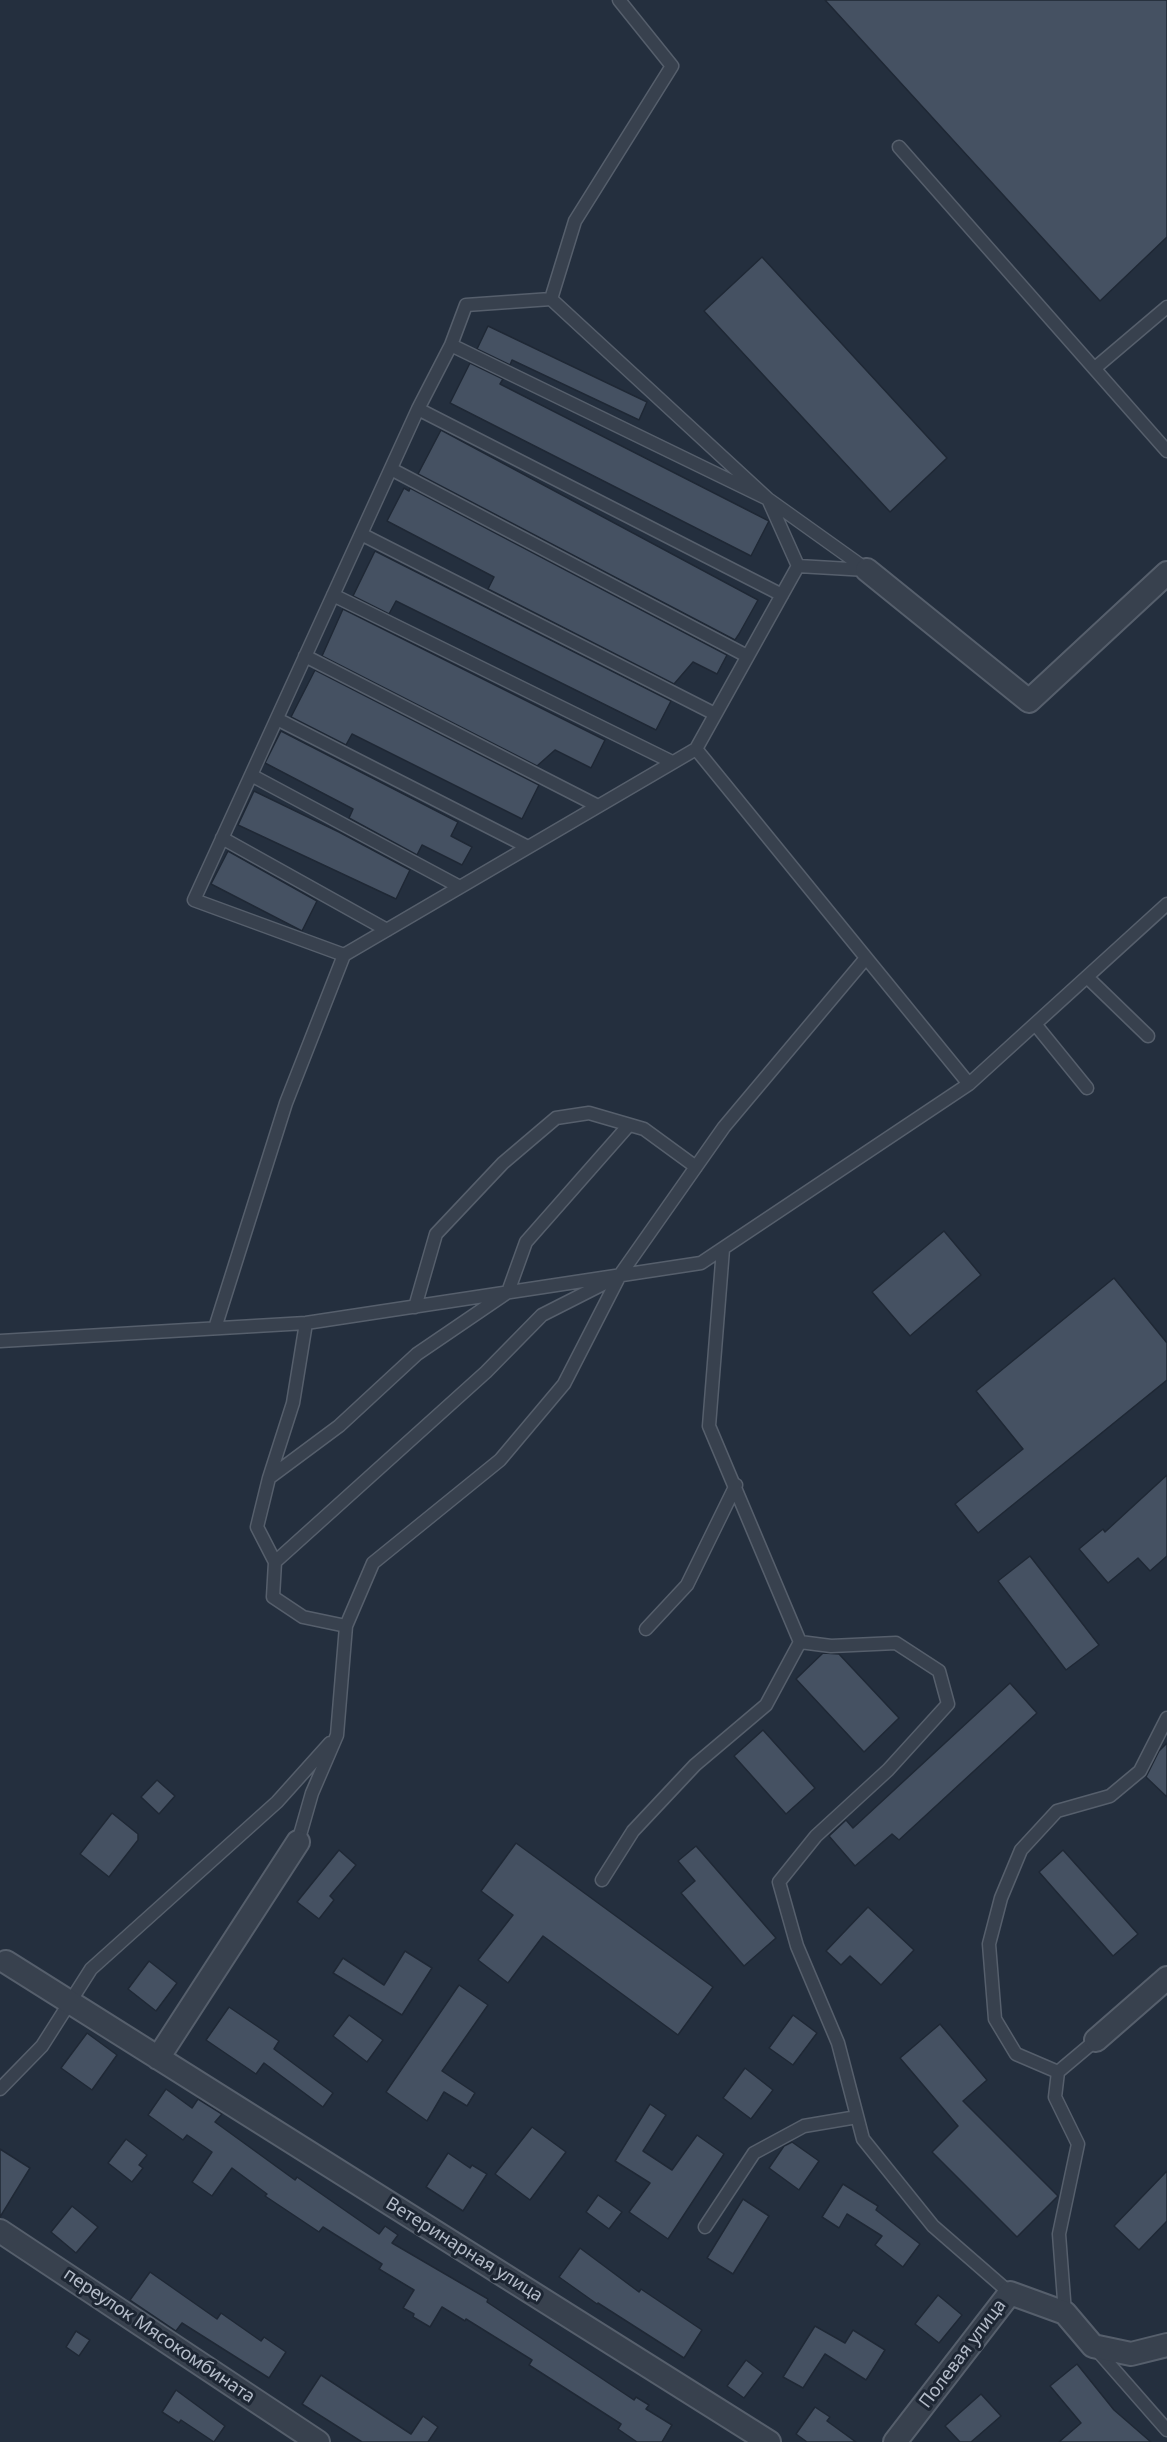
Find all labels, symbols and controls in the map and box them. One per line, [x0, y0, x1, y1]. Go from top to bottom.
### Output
street label: Ветеринарная улица [382, 2193, 546, 2307]
street label: переулок Мясокомбината [59, 2264, 259, 2408]
street label: Полевая улица [915, 2295, 1011, 2413]

